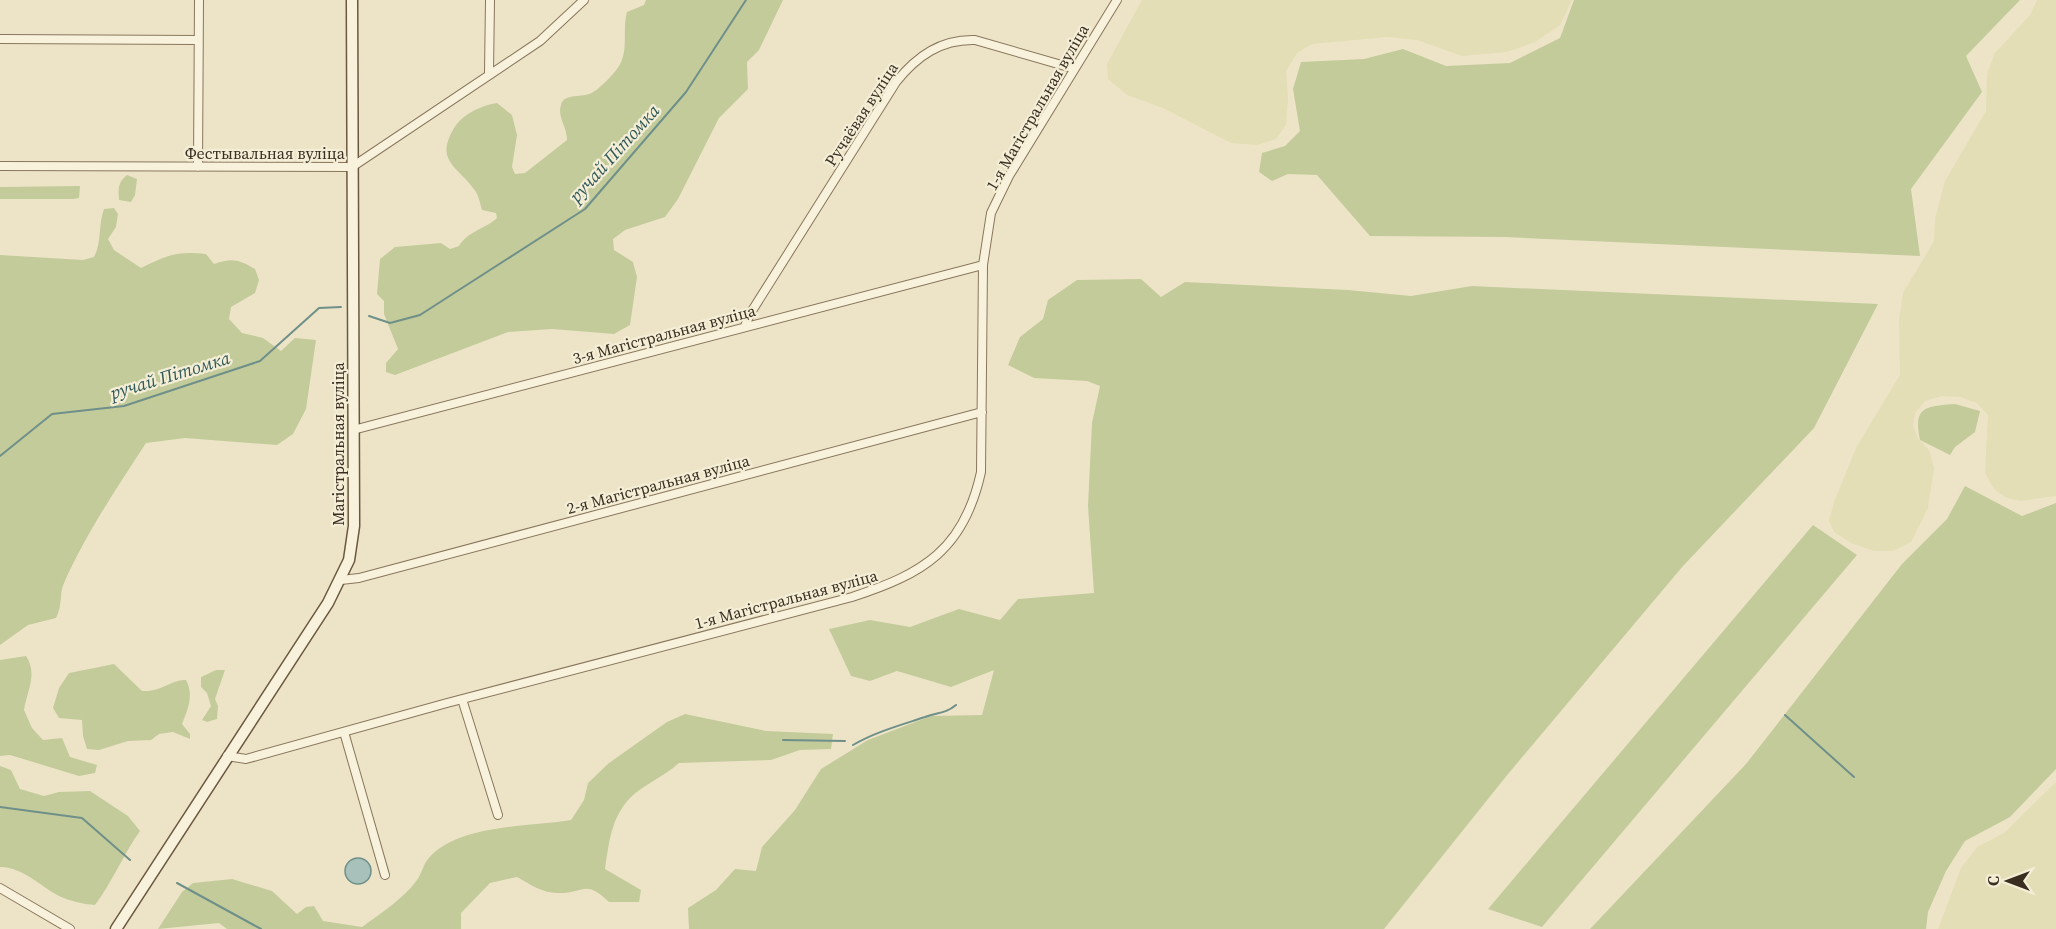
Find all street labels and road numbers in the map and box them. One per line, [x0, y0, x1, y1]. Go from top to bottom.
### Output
street label: 1-я Магістральная вуліца [980, 19, 1094, 194]
street label: Ручаёвая вуліца [819, 57, 903, 170]
street label: Фестывальная вуліца [185, 142, 346, 164]
street label: 3-я Магістральная вуліца [570, 299, 759, 369]
street label: Магістральная вуліца [327, 361, 349, 526]
street label: 2-я Магістральная вуліца [564, 449, 753, 519]
street label: 1-я Магістральная вуліца [692, 564, 881, 634]

